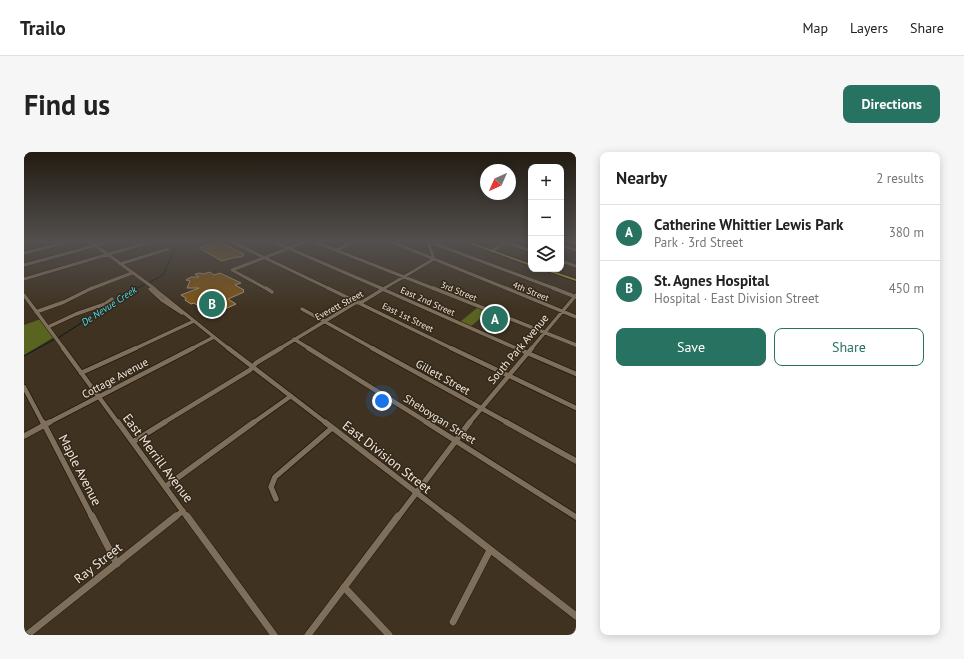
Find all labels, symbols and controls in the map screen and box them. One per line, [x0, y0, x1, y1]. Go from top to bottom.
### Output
text: Trailo [20, 16, 66, 40]
text: Map [802, 19, 828, 37]
text: Layers [850, 19, 888, 37]
text: Share [910, 19, 944, 37]
button: Directions [843, 85, 940, 123]
text: Find us [24, 86, 110, 123]
north arrow [480, 164, 516, 200]
map controls [528, 164, 564, 272]
button: + [528, 164, 564, 200]
text: Nearby [616, 167, 667, 189]
text: 2 results [876, 170, 924, 187]
button: − [528, 200, 564, 236]
text: Catherine Whittier Lewis Park [654, 215, 843, 234]
text: A [625, 224, 633, 241]
text: 380 m [889, 224, 924, 241]
text: Park · 3rd Street [654, 234, 743, 251]
button: layers [528, 236, 564, 272]
text: St. Agnes Hospital [654, 271, 769, 290]
street label: 3rd Street [439, 279, 479, 303]
street label: 4th Street [511, 279, 551, 303]
text: B [625, 280, 633, 297]
text: 450 m [889, 280, 924, 297]
water label: De Nevue Creek [79, 283, 140, 329]
street label: East 2nd Street [399, 284, 457, 318]
street label: Everett Street [313, 288, 365, 322]
pin: B [199, 289, 225, 319]
text: Hospital · East Division Street [654, 290, 819, 307]
street label: East 1st Street [381, 300, 435, 334]
pin: A [482, 304, 508, 334]
street label: South Park Avenue [485, 311, 551, 387]
button: Save [616, 328, 766, 366]
button: Share [774, 328, 924, 366]
street label: Cottage Avenue [79, 354, 151, 401]
street label: Gillett Street [413, 356, 473, 398]
your location [372, 391, 392, 411]
street label: Sheboygan Street [401, 391, 479, 447]
street label: East Merrill Avenue [119, 410, 197, 506]
street label: East Division Street [339, 417, 435, 497]
street label: Maple Avenue [55, 431, 105, 509]
street label: Ray Street [71, 539, 126, 587]

